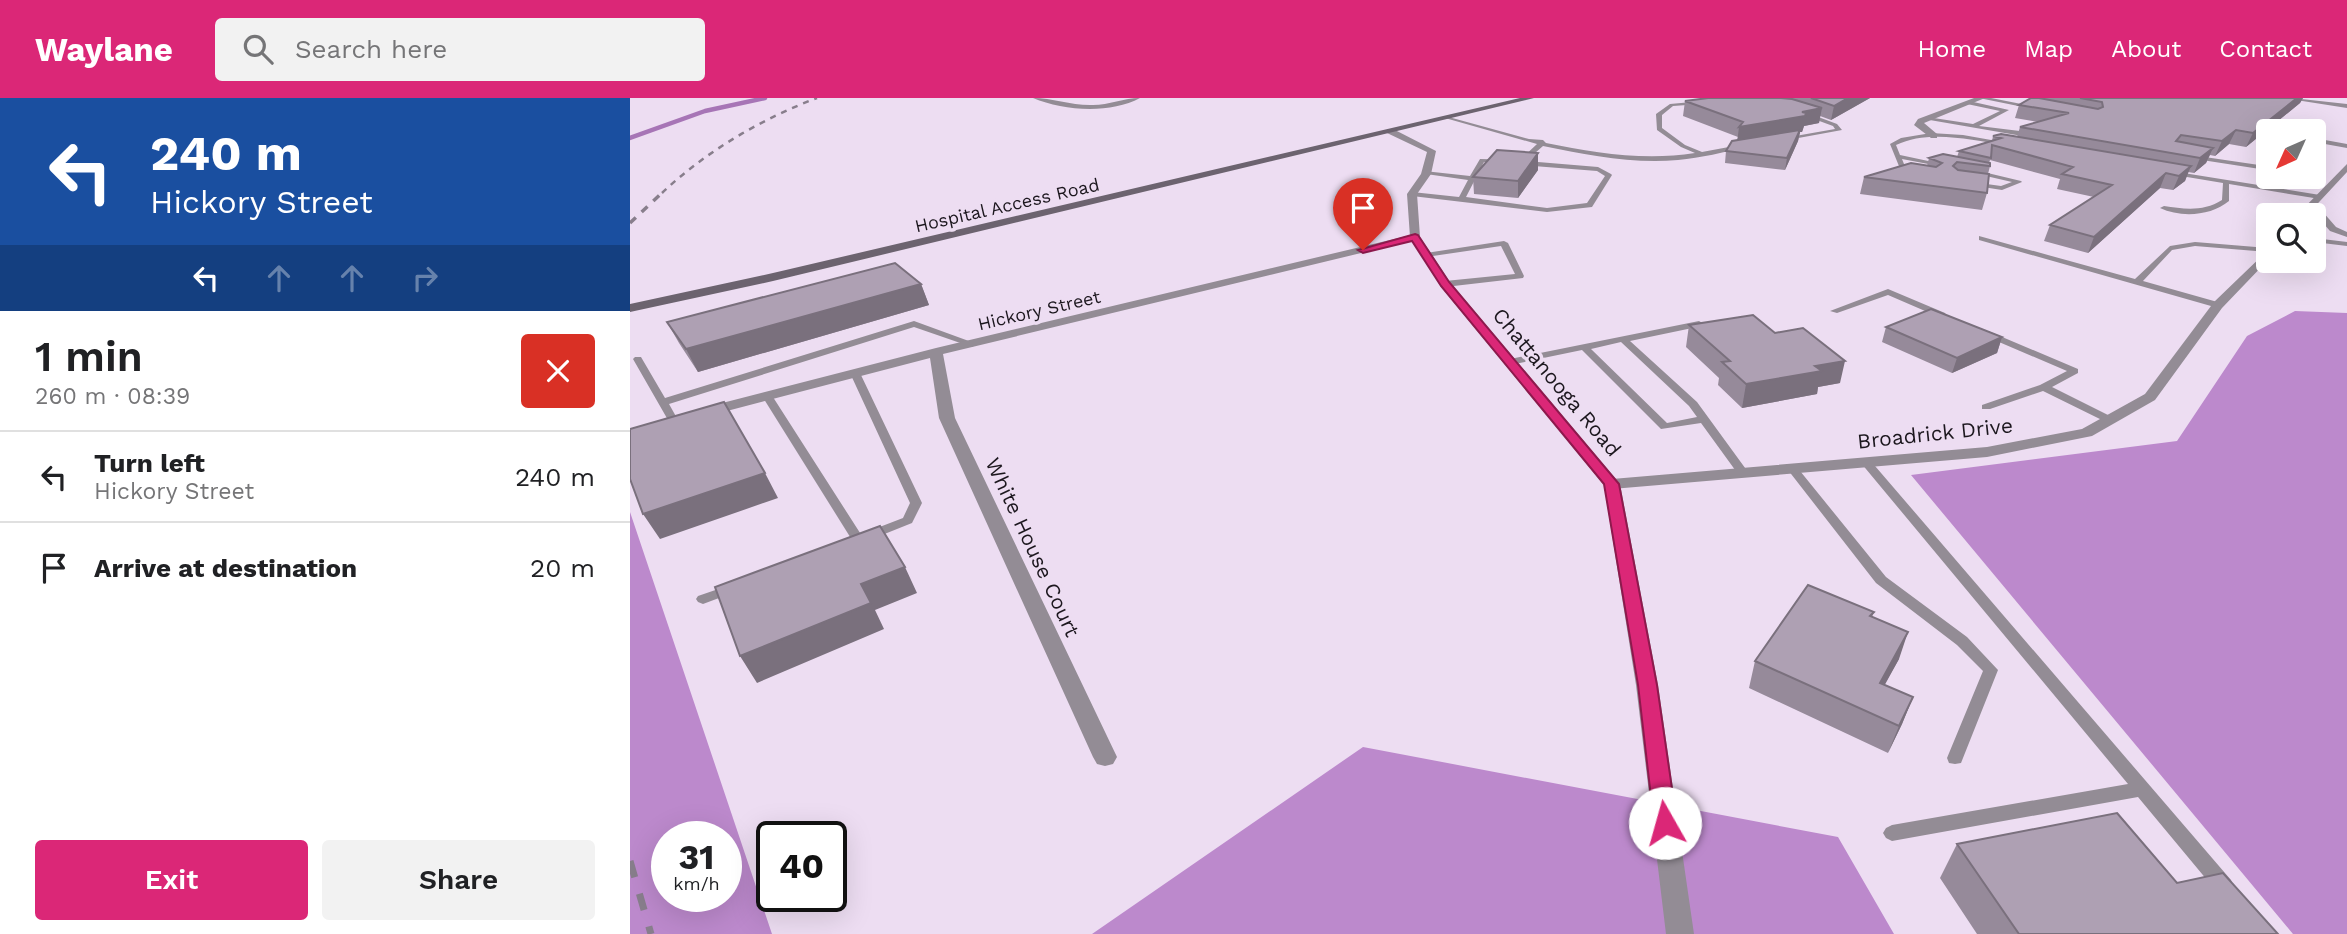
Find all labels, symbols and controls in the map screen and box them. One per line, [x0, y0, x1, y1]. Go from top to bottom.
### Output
search box [215, 18, 705, 81]
text: Waylane [35, 30, 173, 69]
icon: search [239, 30, 277, 68]
text: Search here [295, 34, 447, 64]
text: Home [1918, 35, 1986, 63]
text: Map [2024, 35, 2073, 63]
text: About [2111, 35, 2181, 63]
text: Contact [2219, 35, 2312, 63]
north arrow [2256, 119, 2326, 189]
map controls [2256, 119, 2326, 273]
text: 240 m [150, 124, 302, 182]
icon: left [35, 126, 126, 217]
street label: Hospital Access Road [913, 174, 1101, 236]
pin [1333, 178, 1393, 250]
text: Hickory Street [150, 183, 373, 221]
icon: arrive [1344, 189, 1382, 227]
button: search [2256, 203, 2326, 273]
icon: left [187, 259, 225, 297]
icon: ahead [260, 259, 298, 297]
icon: ahead [333, 259, 371, 297]
icon: right [406, 259, 444, 297]
street label: Hickory Street [976, 286, 1103, 334]
street label: Chattanooga Road [1488, 303, 1626, 461]
text: 1 min [35, 332, 143, 381]
button: close [521, 334, 595, 408]
text: 260 m · 08:39 [35, 383, 190, 410]
street label: Broadrick Drive [1856, 412, 2014, 454]
text: Turn left [94, 448, 205, 478]
street label: White House Court [981, 453, 1086, 641]
icon: left [35, 458, 73, 496]
text: 240 m [515, 462, 595, 492]
text: Hickory Street [94, 478, 254, 505]
icon: arrive [35, 549, 73, 587]
text: Arrive at destination [94, 553, 357, 583]
text: 20 m [530, 553, 595, 583]
position arrow [1628, 786, 1702, 860]
speed limit sign: 40 [756, 821, 847, 912]
text: 31 [679, 836, 714, 878]
button: Exit [35, 840, 308, 920]
button: Share [322, 840, 595, 920]
text: km/h [673, 873, 720, 894]

